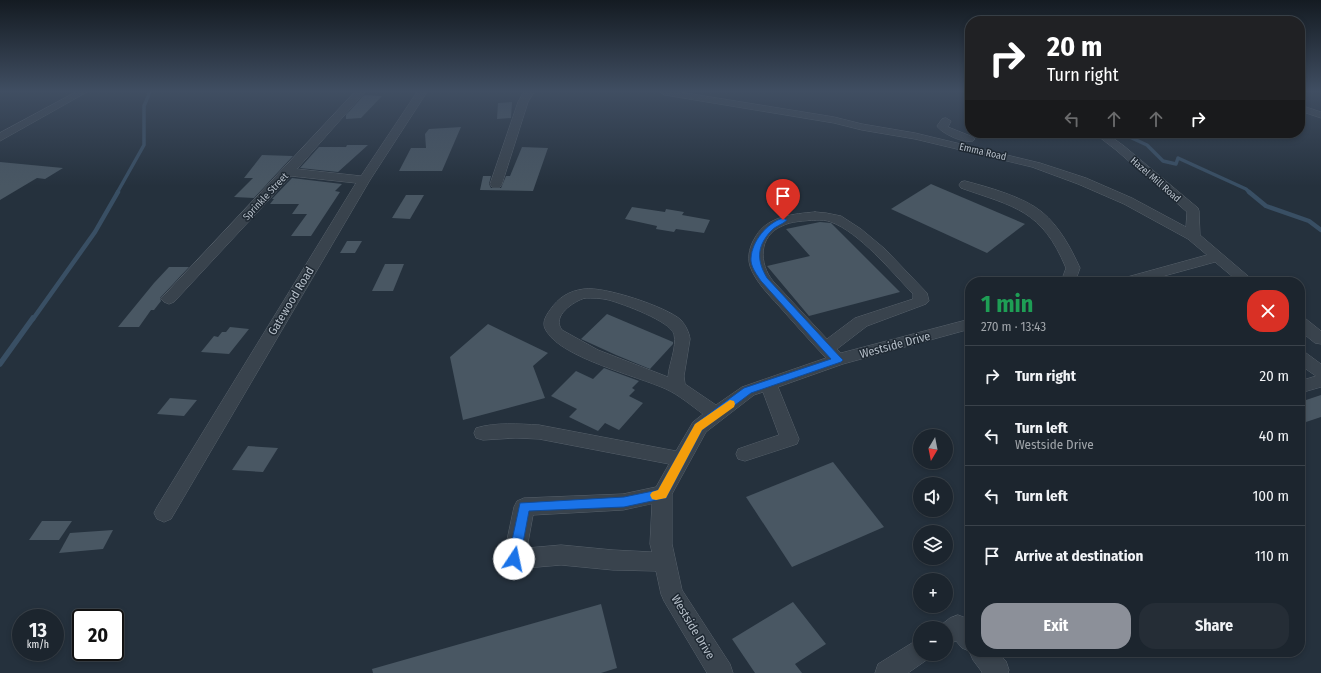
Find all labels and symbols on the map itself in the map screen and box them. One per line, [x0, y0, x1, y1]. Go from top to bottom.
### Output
street label: Emma Road [958, 141, 1007, 163]
street label: Hazel Mill Road [1128, 155, 1183, 205]
street label: Sprinkle Street [241, 170, 291, 223]
pin [766, 179, 800, 220]
street label: Gatewood Road [265, 264, 317, 338]
street label: Westside Drive [858, 329, 932, 361]
north arrow [913, 429, 953, 469]
position arrow [493, 538, 535, 580]
street label: Westside Drive [668, 592, 718, 662]
speed limit sign: 20 [72, 609, 124, 661]

